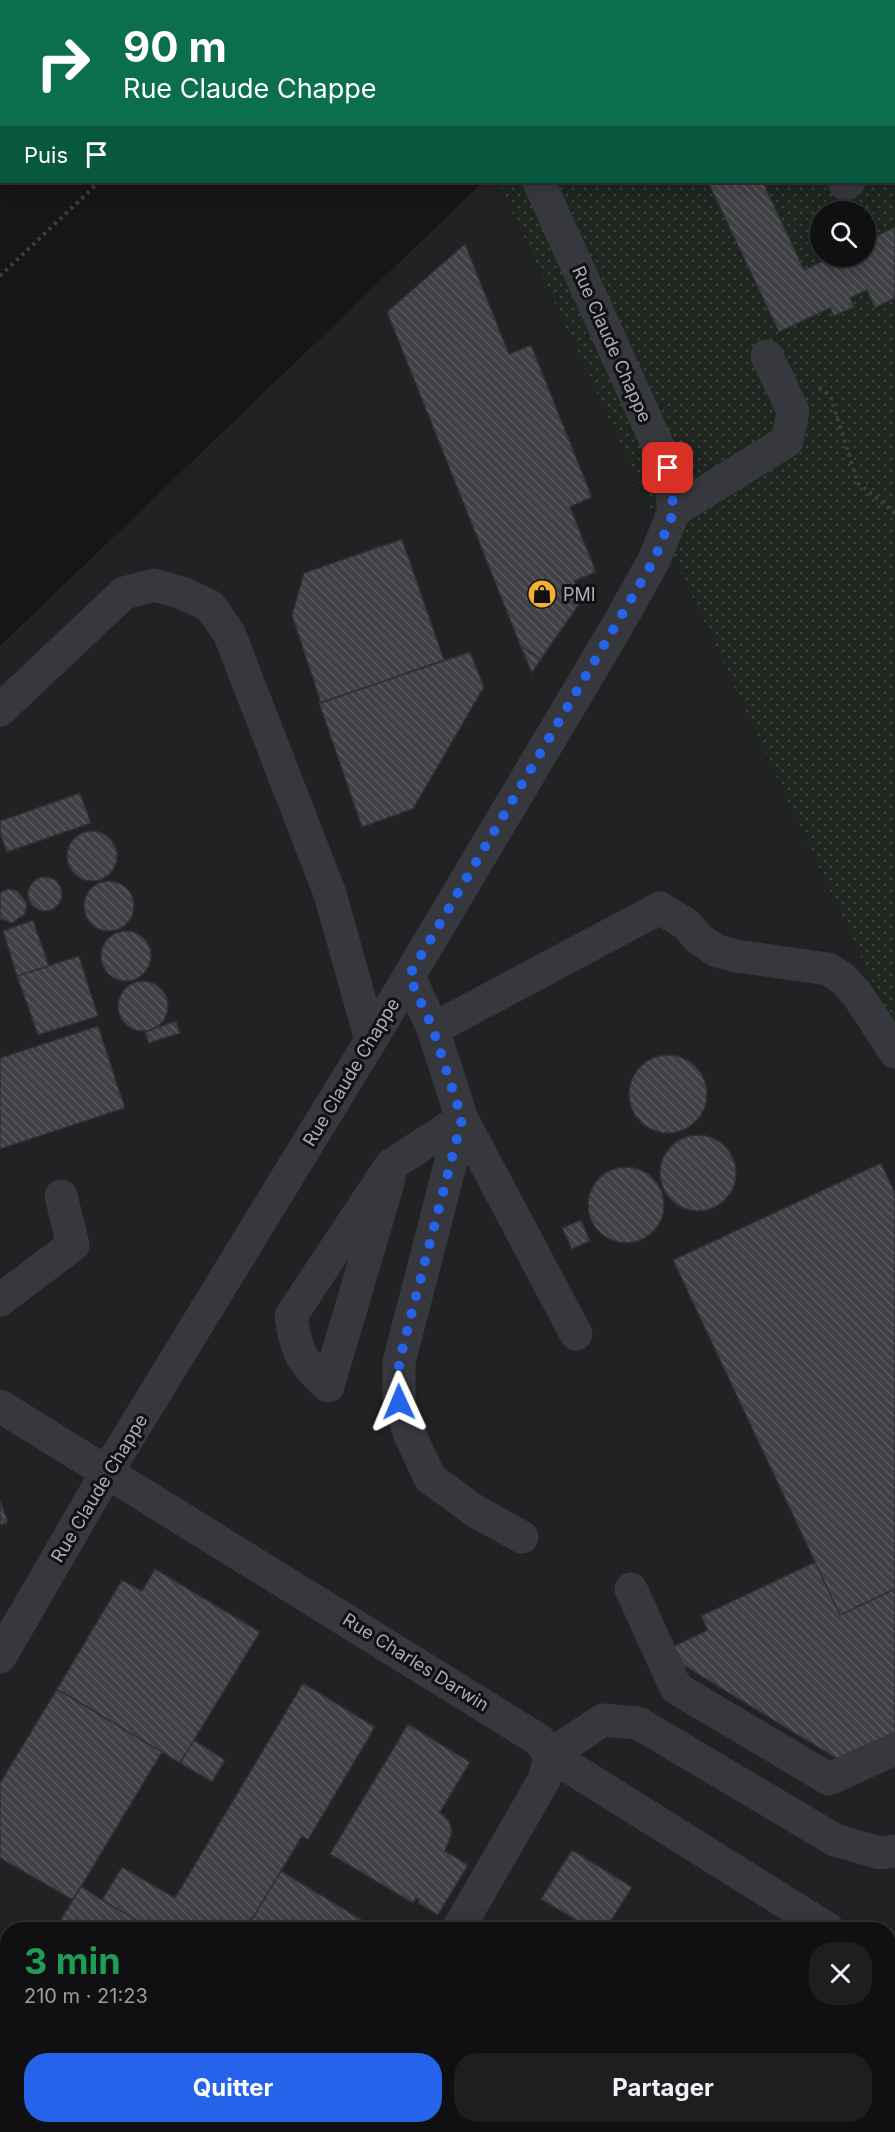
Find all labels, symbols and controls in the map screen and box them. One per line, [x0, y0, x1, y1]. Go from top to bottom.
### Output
text: 90 m [123, 21, 227, 72]
icon: right [24, 24, 102, 102]
text: Rue Claude Chappe [123, 72, 377, 105]
icon: arrive [80, 138, 113, 171]
text: Puis [24, 142, 68, 168]
map controls [810, 201, 876, 267]
button: search [810, 201, 876, 267]
street label: Rue Claude Chappe [568, 263, 656, 425]
pin [642, 442, 693, 493]
icon: arrive [651, 451, 684, 484]
shop icon: PMI [526, 578, 558, 610]
place label: PMI [563, 584, 596, 605]
street label: Rue Claude Chappe [298, 994, 404, 1150]
position arrow [367, 1370, 431, 1434]
street label: Rue Claude Chappe [46, 1410, 152, 1566]
street label: Rue Charles Darwin [339, 1609, 493, 1715]
text: 3 min [24, 1939, 121, 1983]
button: close [809, 1942, 872, 2005]
text: 210 m · 21:23 [24, 1984, 148, 2008]
button: Quitter [24, 2053, 442, 2122]
button: Partager [454, 2053, 872, 2122]

